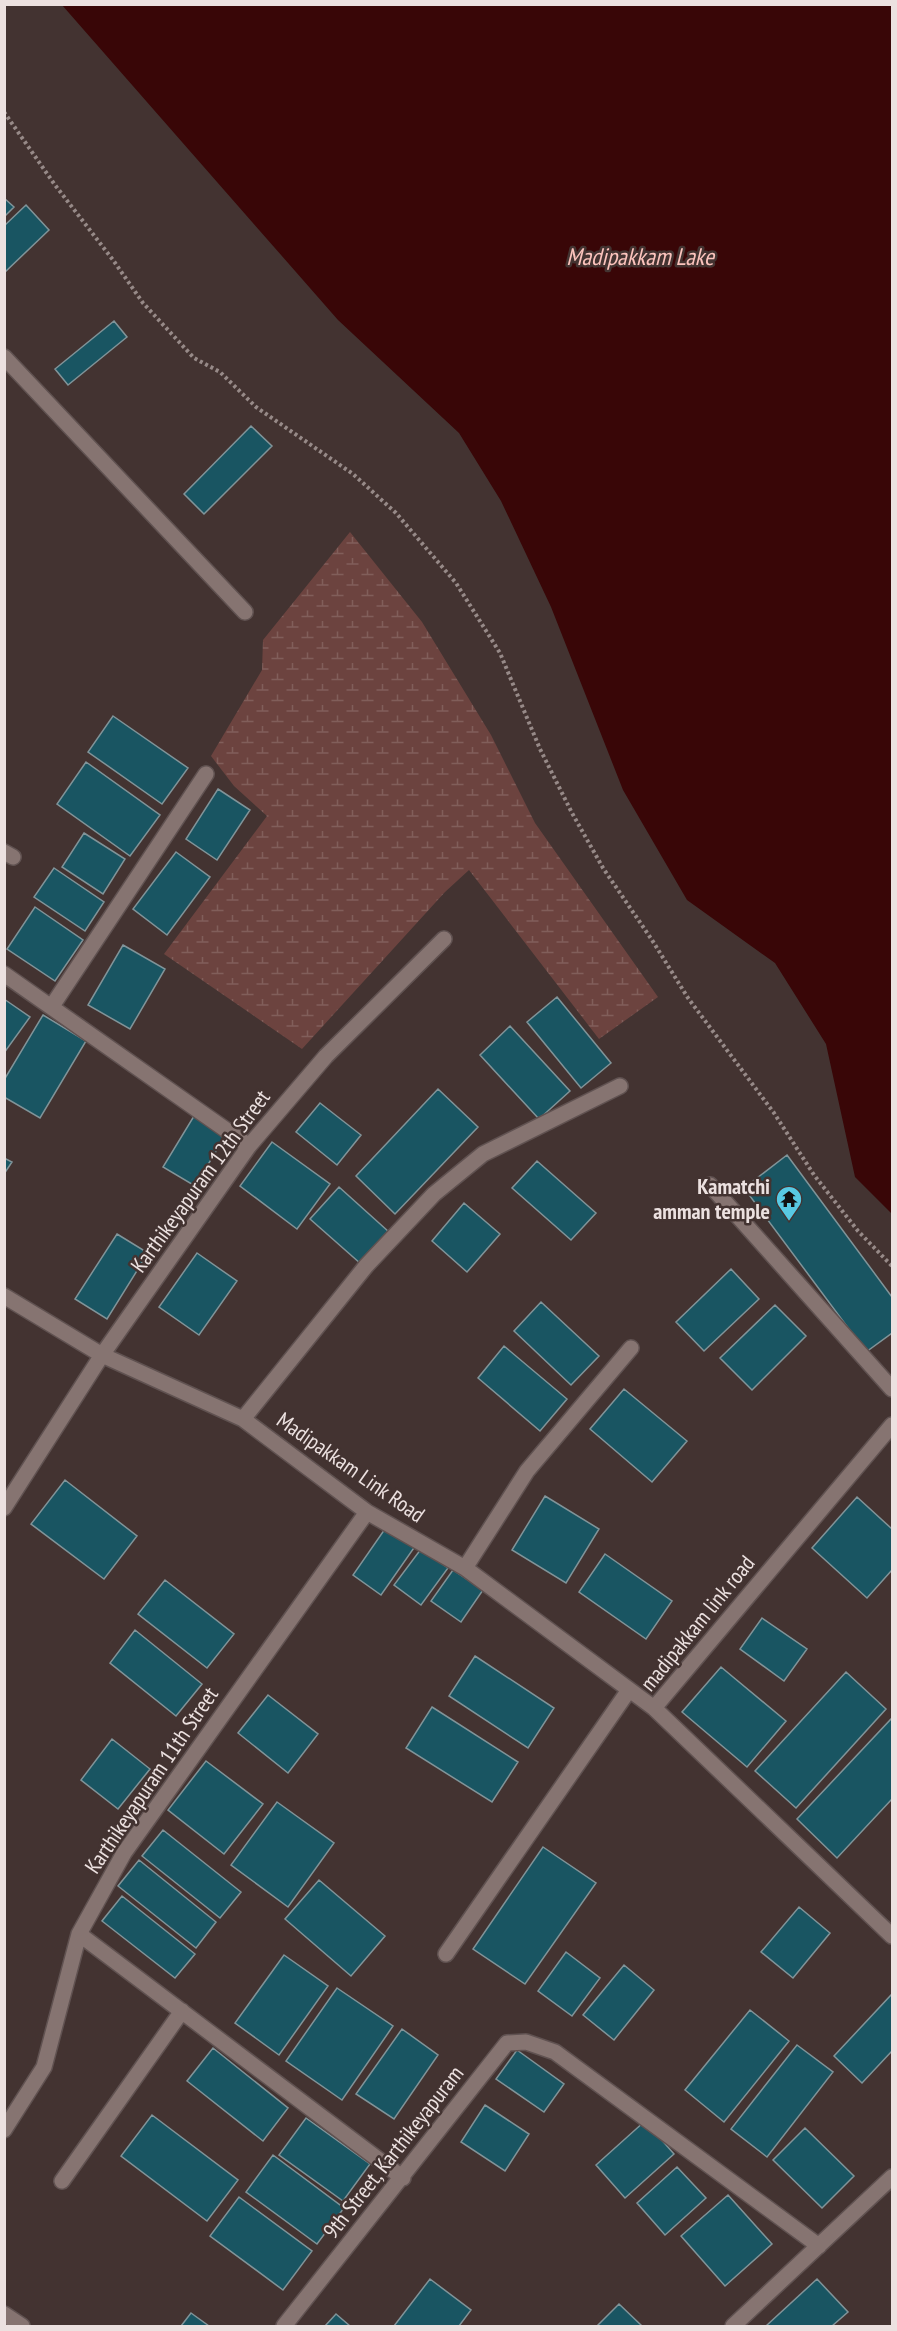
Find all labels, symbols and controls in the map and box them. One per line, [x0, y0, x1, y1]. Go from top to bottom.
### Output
water label: Madipakkam Lake [566, 241, 716, 272]
street label: Karthikeyapuram 12th Street [124, 1084, 276, 1278]
place label: Kamatchi amman temple [653, 1172, 770, 1225]
temple icon: Kamatchi amman temple [774, 1184, 804, 1222]
street label: Madipakkam Link Road [272, 1406, 430, 1528]
street label: madipakkam link road [634, 1549, 760, 1697]
street label: Karthikeyapuram 11th Street [78, 1681, 224, 1879]
street label: 9th Street, Karthikeyapuram [317, 2060, 469, 2244]

